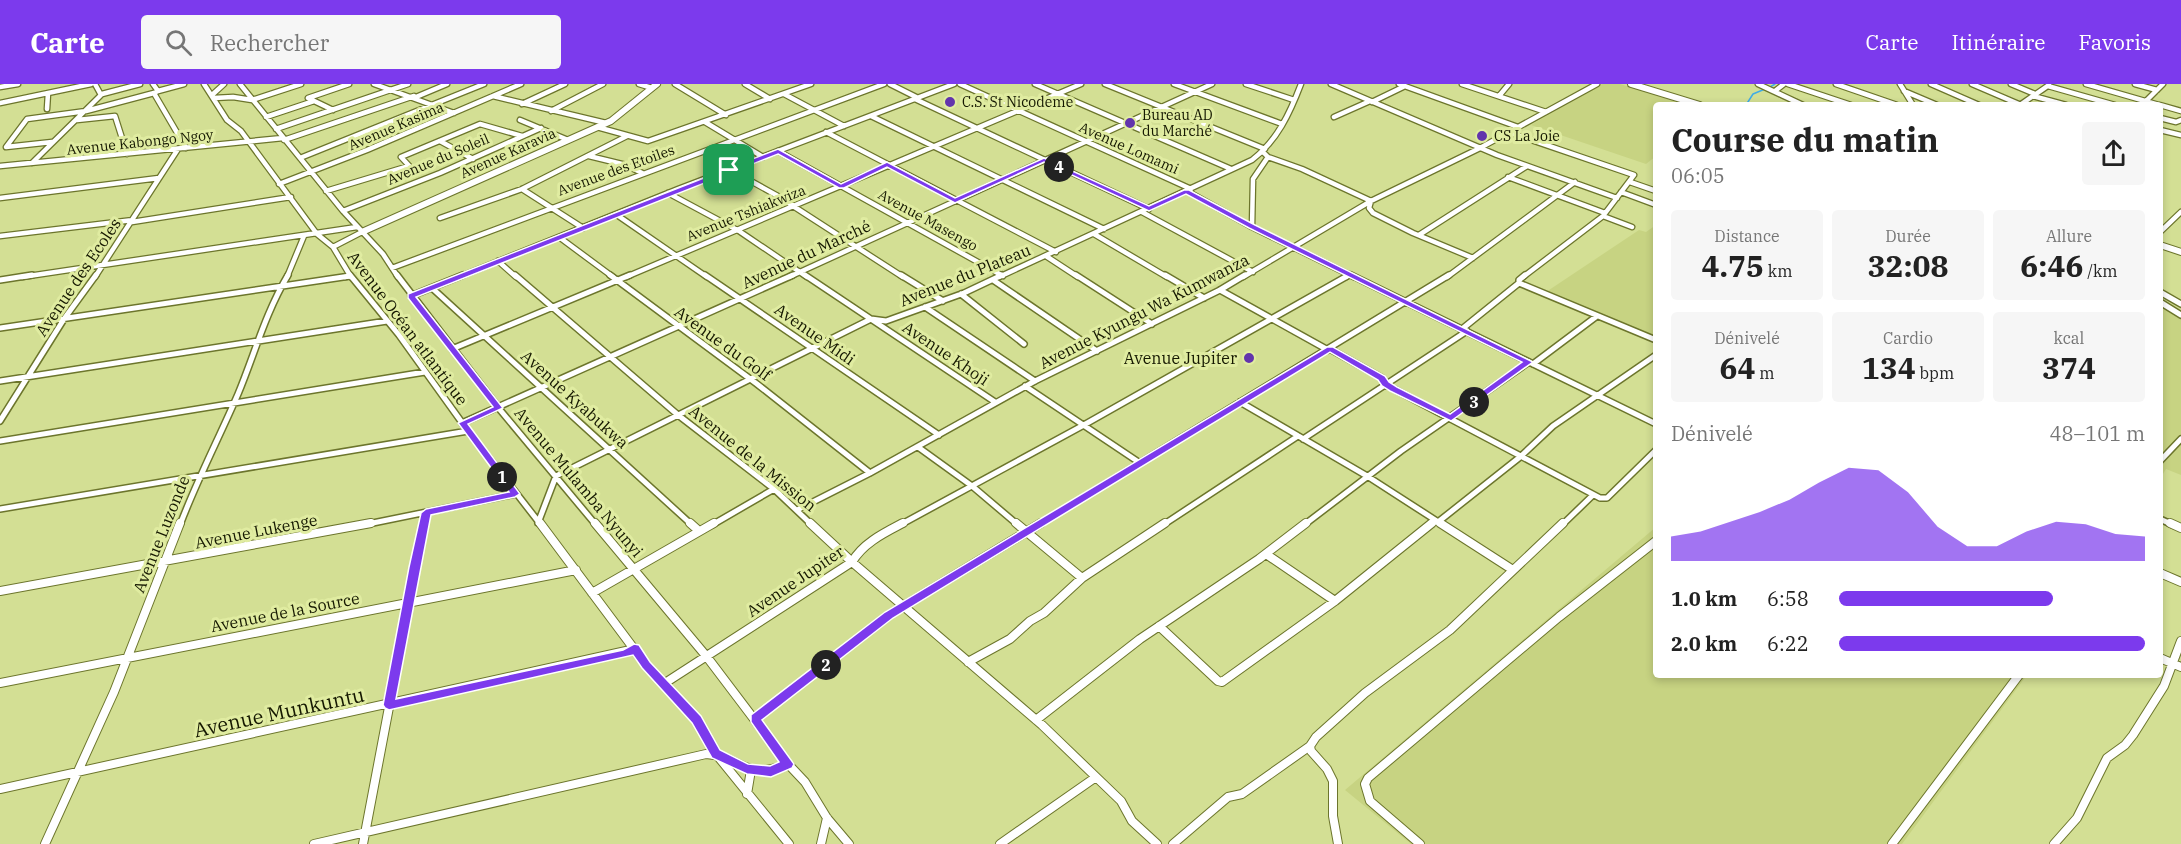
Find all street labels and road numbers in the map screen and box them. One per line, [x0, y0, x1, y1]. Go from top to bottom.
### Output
street label: Avenue Kasima [346, 98, 447, 154]
street label: Avenue Lomami [1076, 118, 1182, 178]
street label: Avenue Karavia [457, 124, 559, 182]
street label: Avenue Kabongo Ngoy [66, 125, 215, 159]
street label: Avenue du Soleil [384, 129, 492, 189]
street label: Avenue des Etoiles [555, 140, 677, 200]
street label: Avenue Tshiakwiza [684, 181, 809, 245]
street label: Avenue Masengo [875, 185, 981, 255]
street label: Avenue des Ecoles [31, 214, 125, 340]
street label: Avenue du Marché [738, 215, 874, 293]
street label: Avenue du Plateau [897, 240, 1034, 310]
street label: Avenue Océan atlantique [344, 247, 472, 409]
street label: Avenue Kyungu Wa Kumwanza [1036, 249, 1253, 373]
street label: Avenue Midi [771, 299, 859, 369]
street label: Avenue du Golf [671, 301, 776, 386]
street label: Avenue Khoji [899, 317, 993, 389]
street label: Avenue Kyabukwa [517, 345, 633, 453]
street label: Avenue de la Mission [685, 401, 821, 515]
street label: Avenue Mulamba Nyunyi [511, 403, 647, 561]
street label: Avenue Luzonde [128, 472, 194, 596]
street label: Avenue Lukenge [193, 509, 319, 553]
street label: Avenue Jupiter [742, 541, 848, 621]
street label: Avenue de la Source [209, 588, 361, 636]
street label: Avenue Munkuntu [191, 681, 367, 743]

